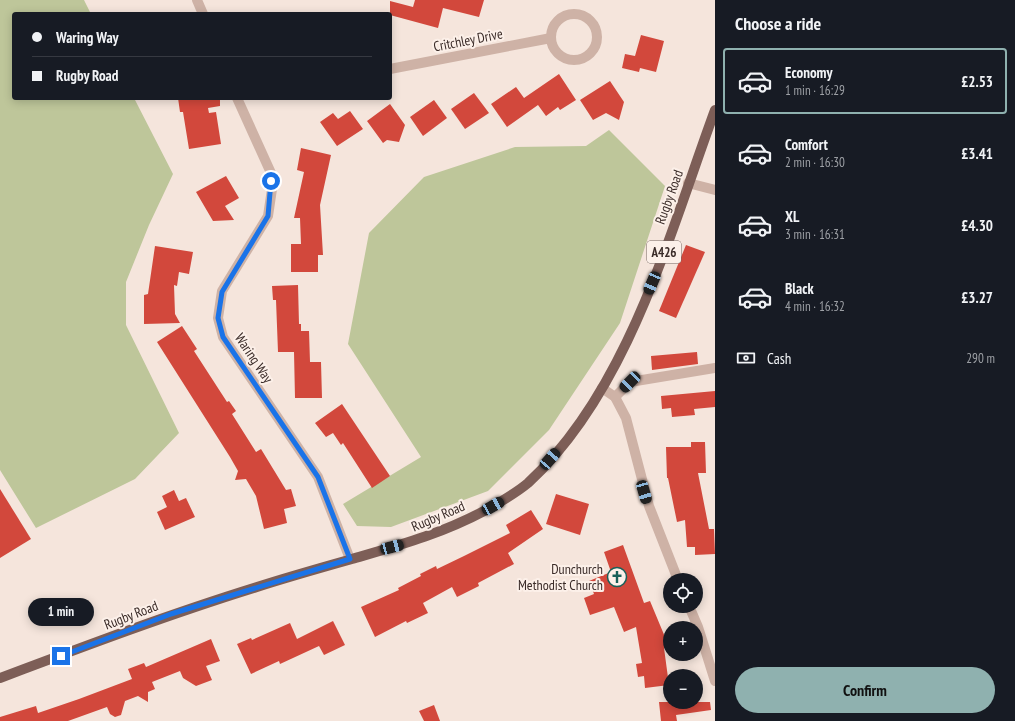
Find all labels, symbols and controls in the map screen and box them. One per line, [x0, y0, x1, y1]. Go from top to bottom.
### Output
text: Choose a ride [735, 12, 821, 35]
street label: Critchley Drive [432, 24, 504, 56]
text: Waring Way [56, 28, 119, 47]
icon: car [737, 63, 773, 99]
text: Economy [785, 63, 833, 82]
text: Rugby Road [56, 66, 119, 85]
text: £2.53 [961, 72, 993, 91]
text: 1 min · 16:29 [785, 82, 845, 99]
icon: car [737, 135, 773, 171]
text: Comfort [785, 135, 828, 154]
text: £3.41 [961, 144, 993, 163]
text: 2 min · 16:30 [785, 154, 845, 171]
street label: Rugby Road [651, 167, 687, 227]
route start [262, 172, 280, 190]
icon: car [737, 207, 773, 243]
text: XL [785, 207, 799, 226]
text: £4.30 [961, 216, 993, 235]
text: 3 min · 16:31 [785, 226, 845, 243]
road number: A426 [647, 241, 681, 263]
car [642, 270, 662, 296]
icon: car [737, 279, 773, 315]
text: Black [785, 279, 814, 298]
text: £3.27 [961, 288, 993, 307]
text: 4 min · 16:32 [785, 298, 845, 315]
street label: Waring Way [231, 330, 278, 387]
icon: cash [735, 347, 757, 369]
text: Cash [767, 349, 791, 368]
text: 290 m [966, 350, 995, 367]
car [617, 369, 643, 395]
car [538, 446, 562, 472]
car [635, 479, 653, 505]
car [480, 495, 506, 517]
street label: Rugby Road [408, 497, 468, 535]
car [379, 538, 405, 556]
place label: Dunchurch Methodist Church [518, 560, 603, 594]
church icon: Dunchurch Methodist Church [606, 566, 628, 588]
map controls [663, 573, 703, 709]
button: locate [663, 573, 703, 613]
street label: Rugby Road [101, 596, 161, 634]
callout: 1 min [28, 598, 94, 626]
text: 1 min [48, 603, 74, 620]
button: + [663, 621, 703, 661]
route end [52, 647, 70, 665]
button: Confirm [735, 667, 995, 713]
button: − [663, 669, 703, 709]

